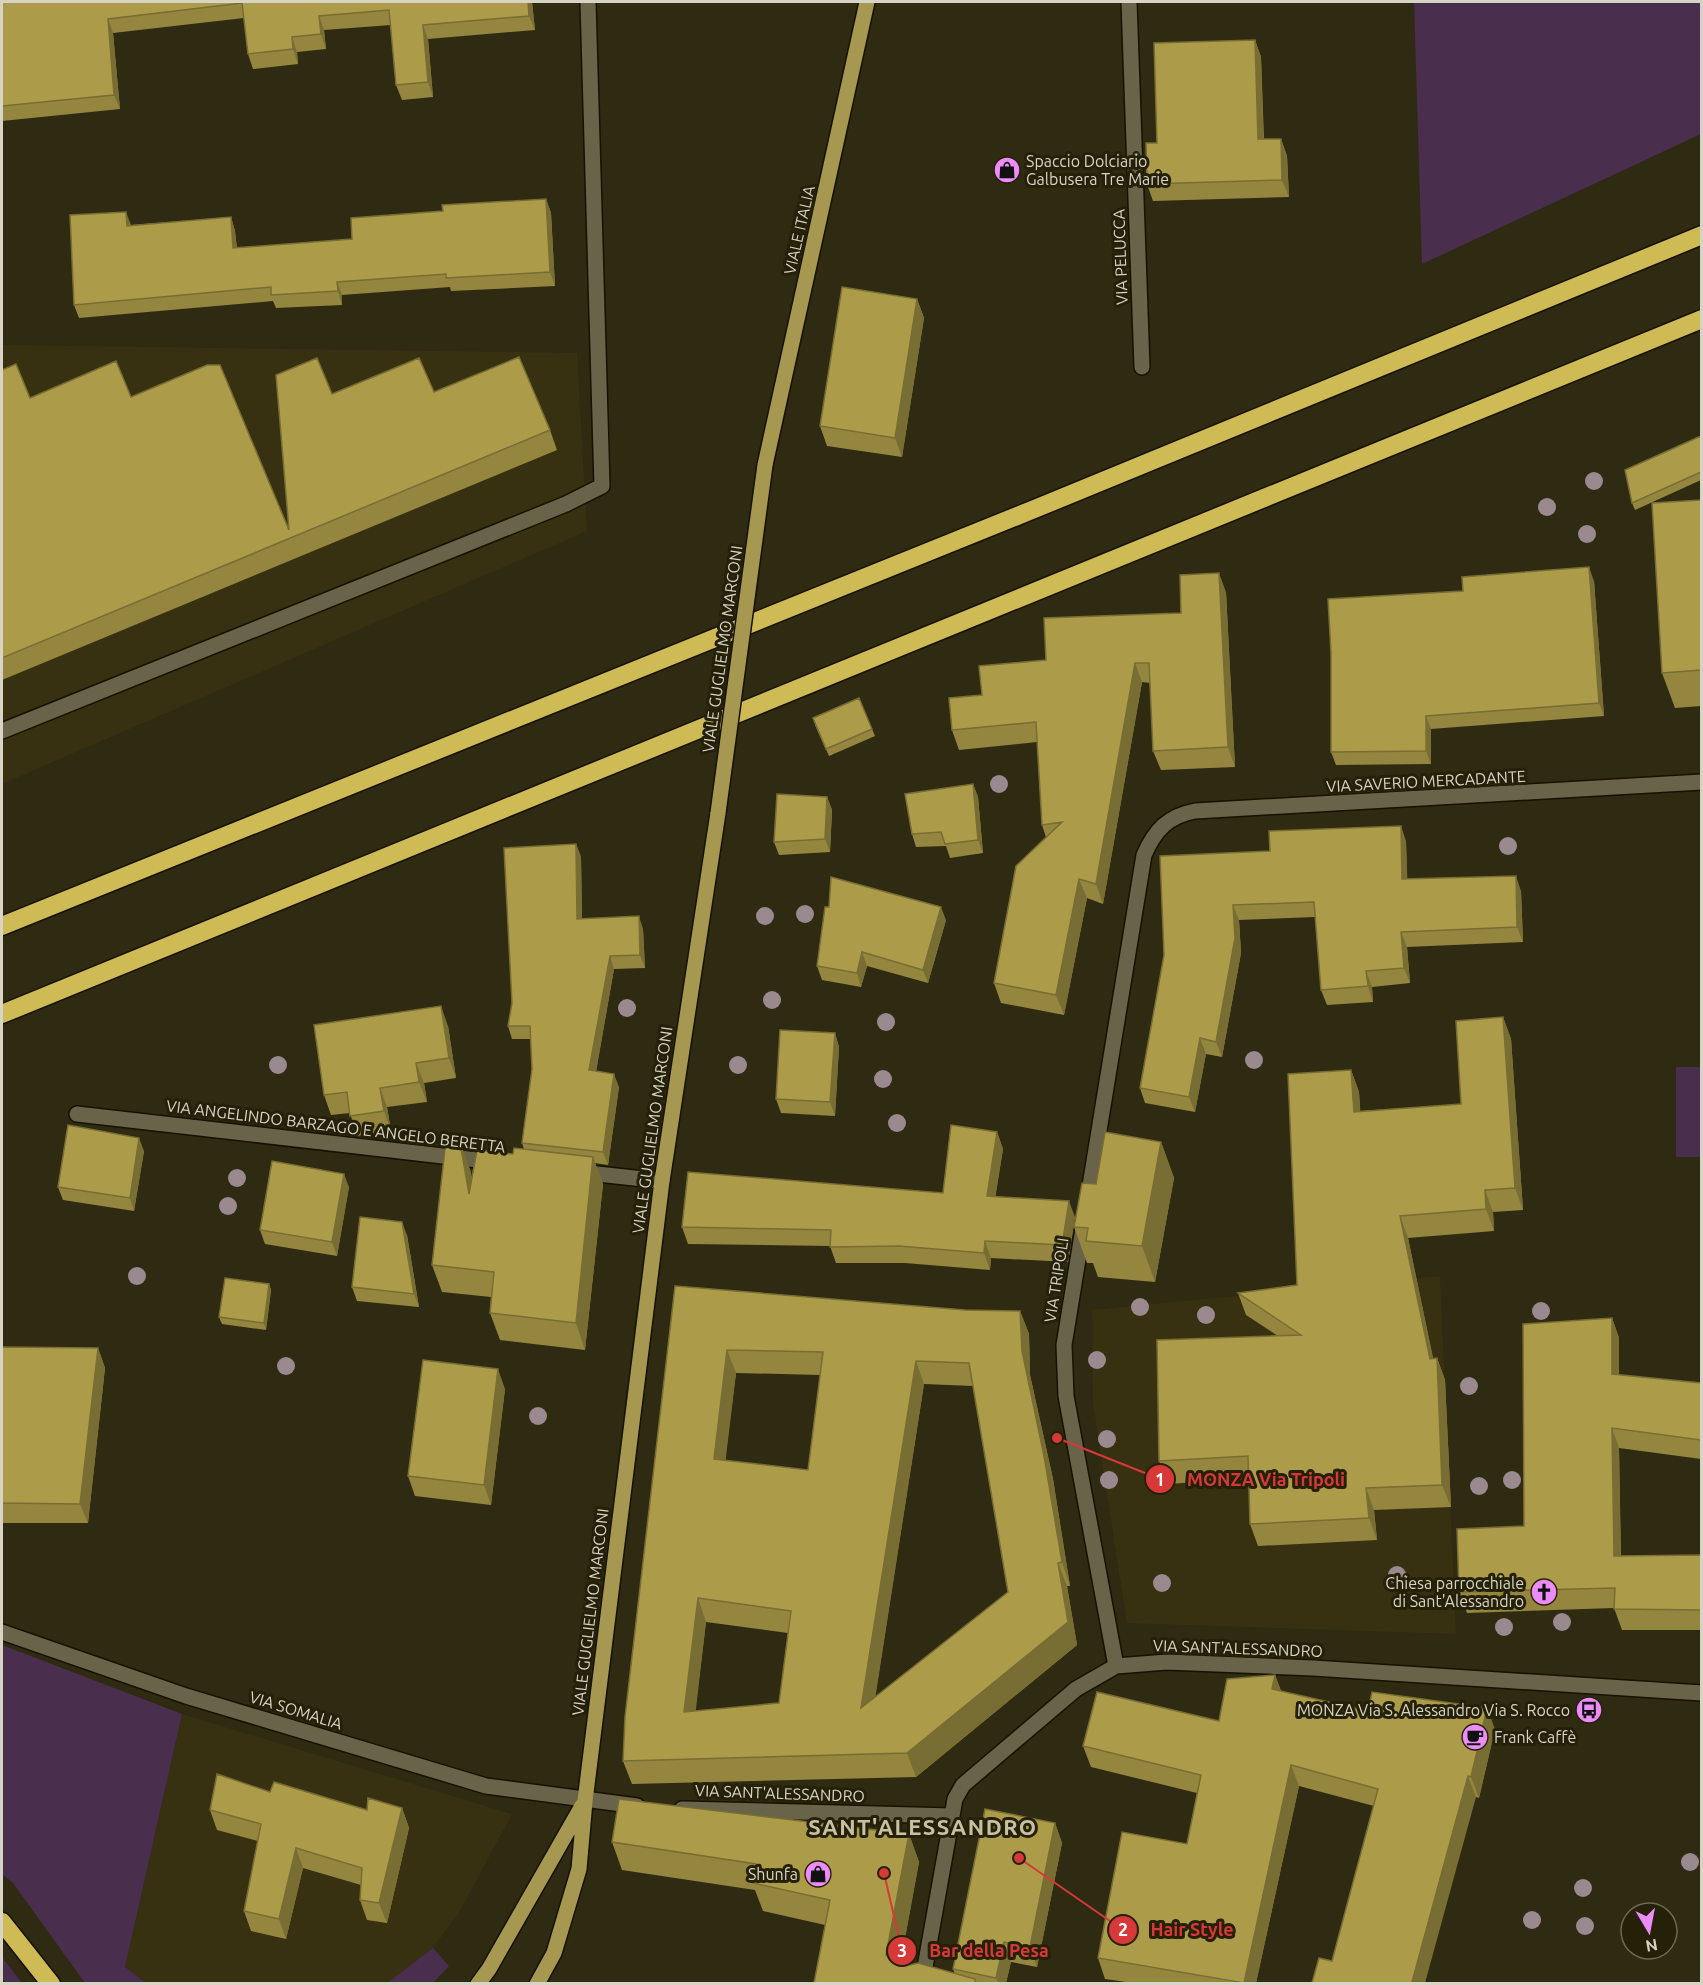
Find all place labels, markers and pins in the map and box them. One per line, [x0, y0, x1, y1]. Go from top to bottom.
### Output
place label: Spaccio Dolciario Galbusera Tre Marie [1026, 152, 1169, 188]
shop icon: Spaccio Dolciario Galbusera Tre Marie [992, 155, 1022, 185]
callout: MONZA Via Tripoli [1145, 1461, 1357, 1497]
place label: Chiesa parrocchiale di Sant'Alessandro [1385, 1574, 1524, 1610]
church icon: Chiesa parrocchiale di Sant'Alessandro [1529, 1577, 1559, 1607]
bus stop icon: MONZA Via S. Alessandro Via S. Rocco [1574, 1695, 1604, 1725]
place label: MONZA Via S. Alessandro Via S. Rocco [1297, 1701, 1570, 1719]
cafe icon: Frank Caffè [1460, 1722, 1490, 1752]
place label: Frank Caffè [1494, 1728, 1576, 1746]
shop icon: Shunfa [803, 1859, 833, 1889]
place label: Shunfa [748, 1865, 798, 1883]
callout: Hair Style [1108, 1912, 1245, 1948]
callout: Bar della Pesa [887, 1933, 1060, 1969]

